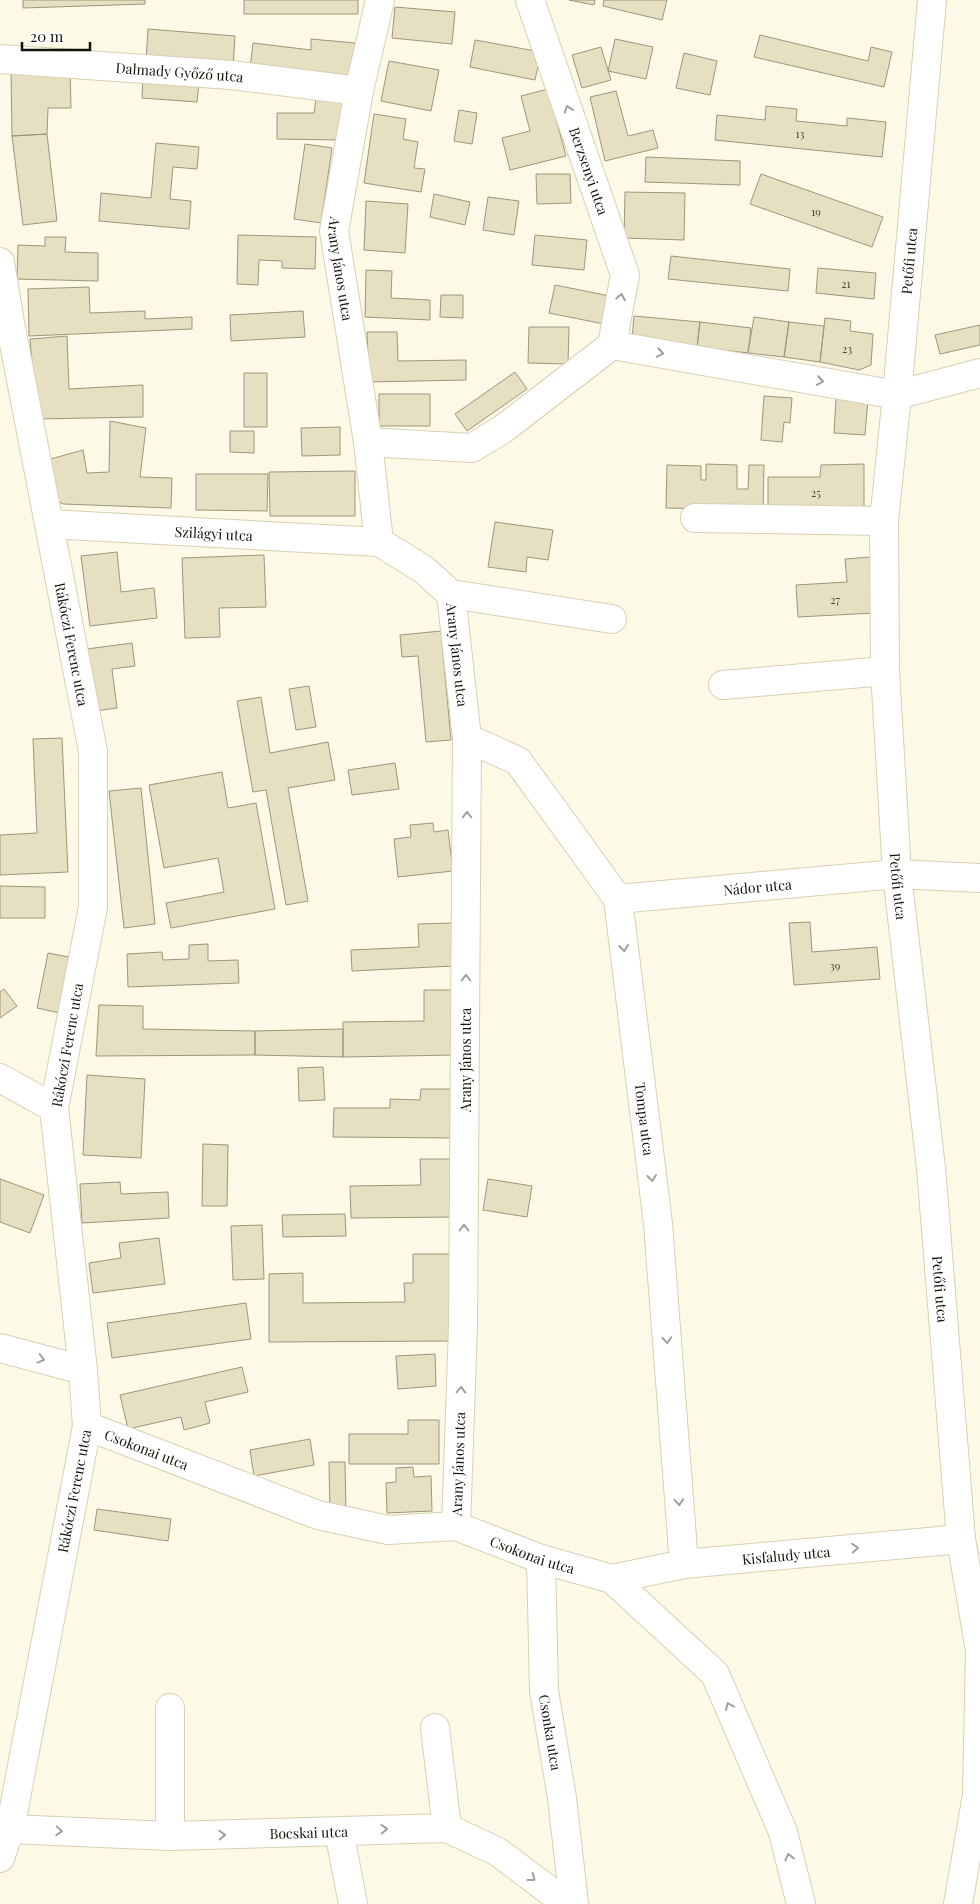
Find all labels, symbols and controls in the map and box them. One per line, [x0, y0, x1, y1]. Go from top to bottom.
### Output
scale bar [22, 20, 90, 52]
text: 20 m [30, 26, 64, 46]
street label: Dalmady Győző utca [115, 58, 245, 86]
one-way arrow [564, 106, 574, 114]
street label: Berzsenyi utca [565, 125, 613, 218]
house number: 13 [796, 126, 804, 141]
house number: 19 [811, 204, 821, 219]
street label: Arany János utca [324, 215, 358, 322]
street label: Petőfi utca [897, 227, 921, 295]
house number: 21 [841, 276, 851, 291]
one-way arrow [615, 292, 626, 301]
house number: 23 [842, 341, 852, 356]
one-way arrow [656, 348, 664, 358]
one-way arrow [816, 376, 824, 386]
house number: 25 [811, 485, 821, 500]
street label: Szilágyi utca [174, 521, 253, 545]
street label: Rákóczi Ferenc utca [51, 581, 94, 708]
house number: 27 [830, 592, 840, 607]
street label: Arany János utca [442, 601, 473, 708]
one-way arrow [462, 811, 472, 818]
street label: Petőfi utca [886, 852, 912, 921]
street label: Nádor utca [722, 874, 793, 899]
one-way arrow [618, 944, 629, 952]
house number: 39 [830, 958, 841, 973]
one-way arrow [461, 973, 471, 981]
street label: Rákóczi Ferenc utca [47, 982, 87, 1108]
street label: Arany János utca [456, 1008, 475, 1113]
street label: Tompa utca [631, 1081, 659, 1157]
one-way arrow [646, 1175, 657, 1183]
one-way arrow [459, 1223, 469, 1231]
street label: Petőfi utca [929, 1255, 953, 1323]
one-way arrow [661, 1337, 672, 1345]
one-way arrow [37, 1354, 45, 1364]
one-way arrow [456, 1386, 466, 1394]
street label: Arany János utca [447, 1412, 469, 1517]
street label: Csokonai utca [102, 1424, 191, 1474]
street label: Rákóczi Ferenc utca [53, 1428, 95, 1554]
one-way arrow [674, 1499, 685, 1507]
street label: Csokonai utca [488, 1531, 577, 1578]
street label: Kisfaludy utca [741, 1541, 831, 1568]
one-way arrow [851, 1543, 859, 1554]
street label: Csonka utca [535, 1693, 567, 1772]
one-way arrow [724, 1702, 735, 1711]
street label: Bocskai utca [269, 1821, 348, 1843]
one-way arrow [380, 1824, 388, 1835]
one-way arrow [55, 1826, 63, 1837]
one-way arrow [218, 1830, 226, 1840]
one-way arrow [784, 1852, 795, 1861]
one-way arrow [526, 1872, 536, 1881]

